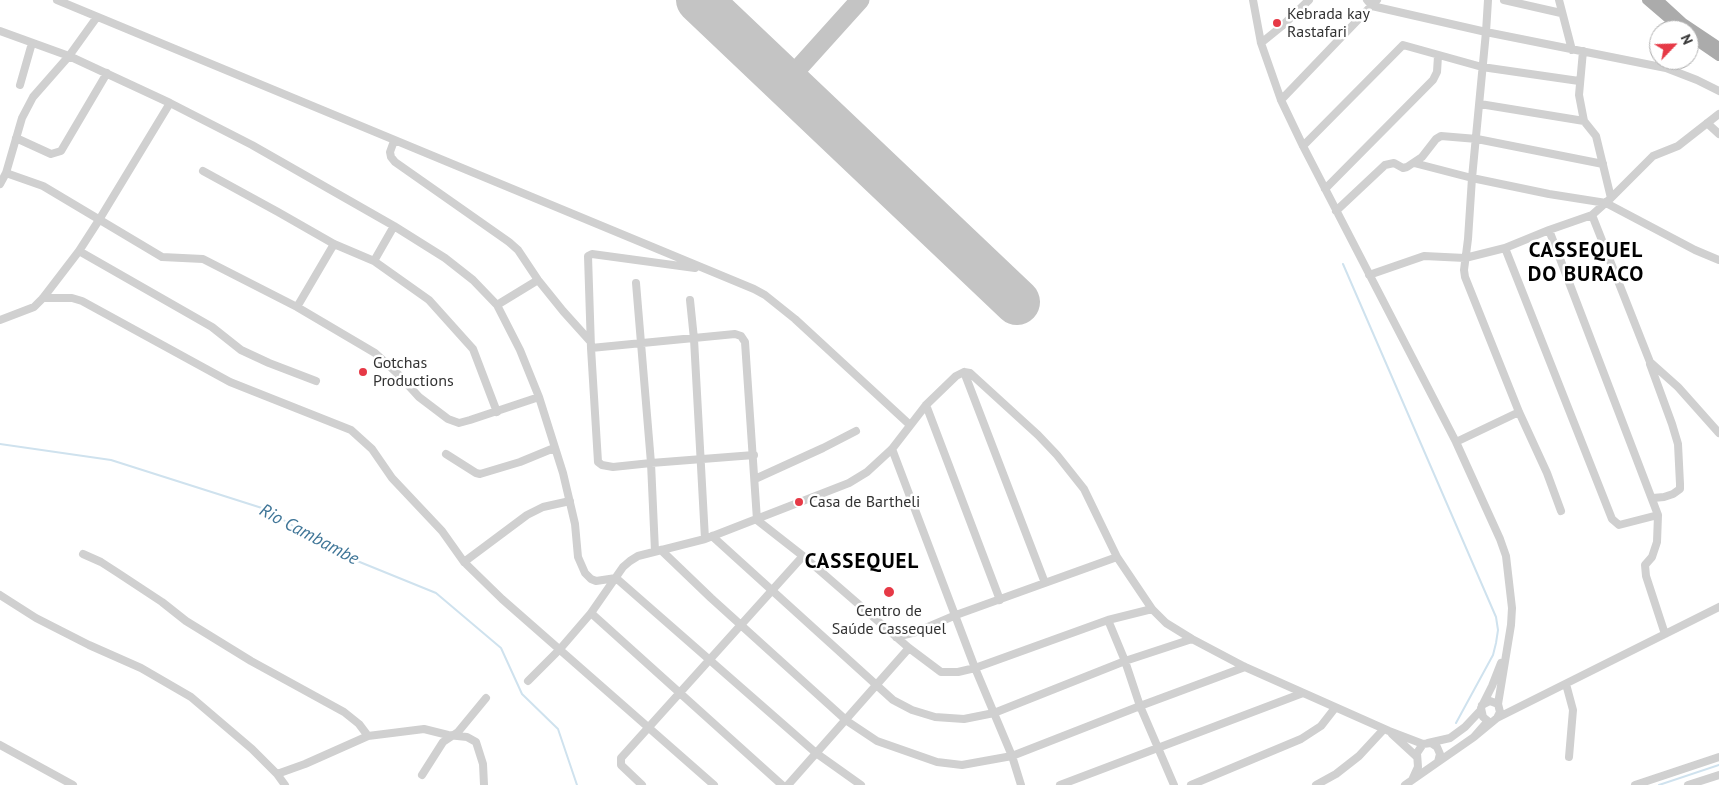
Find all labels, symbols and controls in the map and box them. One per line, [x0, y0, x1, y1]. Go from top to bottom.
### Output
place label: Kebrada kay Rastafari [1287, 4, 1370, 42]
marker: Kebrada kay Rastafari [1271, 17, 1283, 29]
north arrow [1649, 20, 1699, 70]
text: N [1677, 31, 1697, 47]
district label: CASSEQUEL DO BURACO [1527, 238, 1645, 288]
place label: Gotchas Productions [373, 353, 454, 391]
marker: Gotchas Productions [357, 366, 369, 378]
place label: Casa de Bartheli [809, 492, 920, 512]
marker: Casa de Bartheli [793, 496, 805, 508]
water label: Rio Cambambe [256, 500, 362, 570]
district label: CASSEQUEL [804, 549, 920, 575]
marker: Centro de Saúde Cassequel [882, 585, 896, 599]
place label: Centro de Saúde Cassequel [832, 601, 946, 639]

